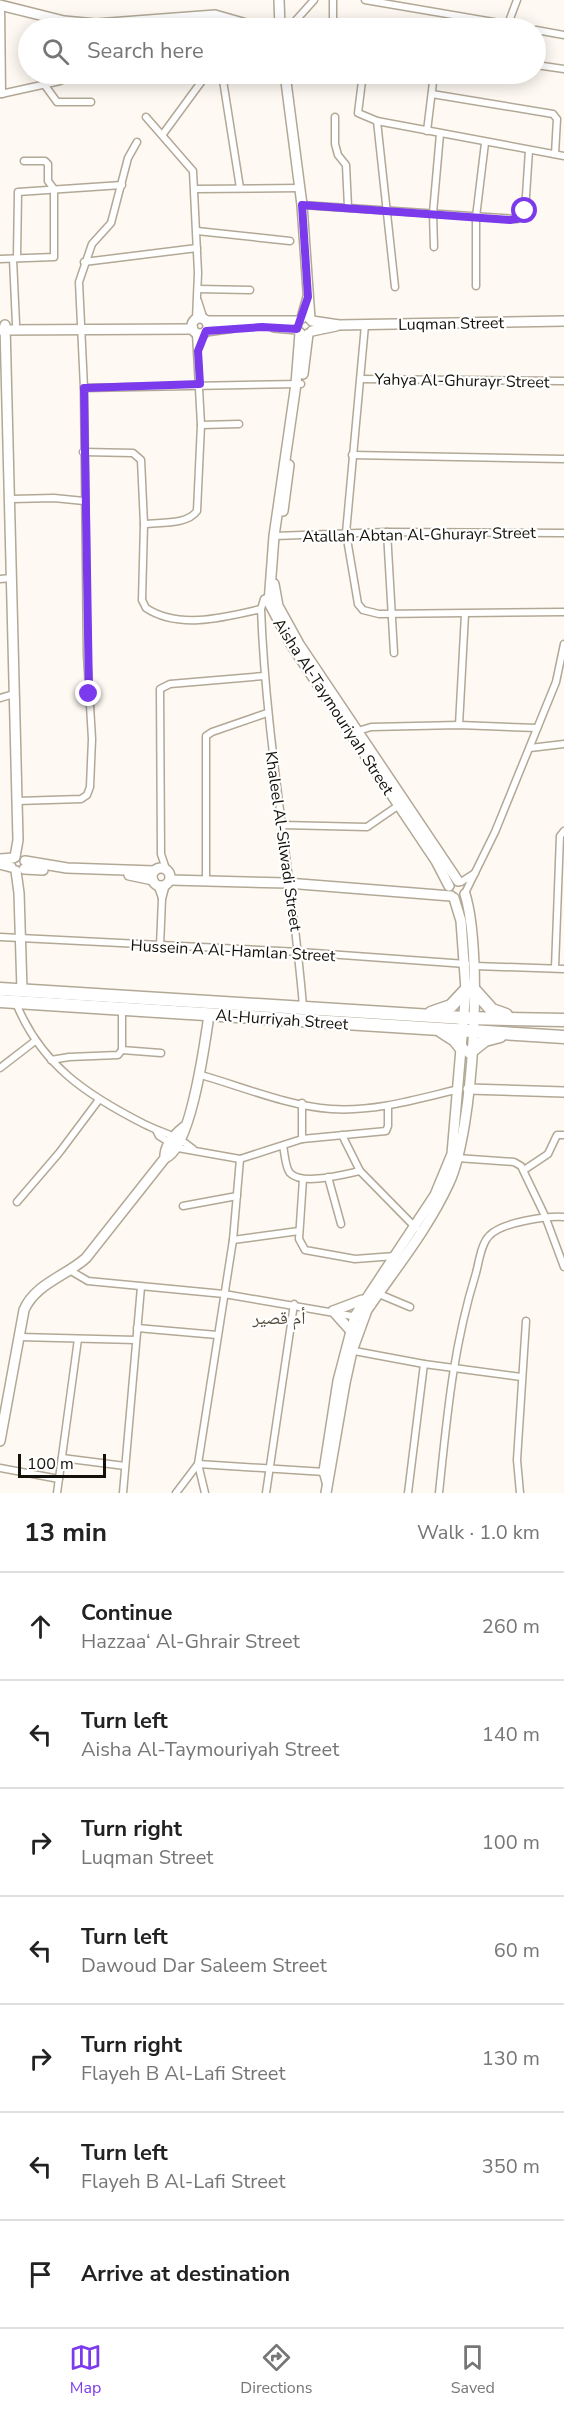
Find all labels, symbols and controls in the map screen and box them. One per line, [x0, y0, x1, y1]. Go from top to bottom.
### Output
search box [18, 18, 546, 84]
icon: search [39, 35, 72, 68]
text: Search here [87, 36, 204, 66]
route start [511, 197, 537, 223]
street label: Luqman Street [398, 312, 505, 336]
street label: Yahya Al-Ghurayr Street [373, 368, 550, 394]
street label: Atallah Abtan Al-Ghurayr Street [302, 522, 536, 548]
street label: Aisha Al-Taymouriyah Street [268, 614, 399, 799]
route end [75, 680, 101, 706]
street label: Khaleel Al-Silwadi Street [259, 750, 307, 933]
street label: Hussein A Al-Hamlan Street [130, 935, 336, 967]
street label: Al-Hurriyah Street [215, 1004, 349, 1036]
district label: أم قصير [251, 1306, 306, 1330]
scale bar [18, 1451, 106, 1478]
text: 100 m [27, 1453, 74, 1475]
text: 13 min [24, 1515, 107, 1550]
text: Walk · 1.0 km [417, 1519, 540, 1546]
text: Continue [81, 1598, 172, 1628]
icon: ahead [24, 1610, 57, 1643]
text: 260 m [482, 1613, 540, 1640]
text: Hazzaa‘ Al-Ghrair Street [81, 1628, 300, 1655]
text: Turn left [81, 1706, 168, 1736]
icon: left [24, 1718, 57, 1751]
text: 140 m [482, 1721, 540, 1748]
text: Aisha Al-Taymouriyah Street [81, 1736, 339, 1763]
text: Turn right [81, 1814, 182, 1844]
icon: right [24, 1826, 57, 1859]
text: 100 m [482, 1829, 540, 1856]
text: Luqman Street [81, 1844, 213, 1871]
text: Turn left [81, 1922, 168, 1952]
icon: left [24, 1934, 57, 1967]
text: 60 m [494, 1937, 540, 1964]
text: Dawoud Dar Saleem Street [81, 1952, 327, 1979]
text: Turn right [81, 2030, 182, 2060]
icon: right [24, 2042, 57, 2075]
text: 130 m [482, 2045, 540, 2072]
text: Flayeh B Al-Lafi Street [81, 2060, 286, 2087]
text: Turn left [81, 2138, 168, 2168]
icon: left [24, 2150, 57, 2183]
text: 350 m [482, 2153, 540, 2180]
text: Flayeh B Al-Lafi Street [81, 2168, 286, 2195]
icon: arrive [24, 2258, 57, 2291]
text: Arrive at destination [81, 2259, 290, 2289]
tab: Map [69, 2341, 102, 2399]
tab: Directions [240, 2341, 312, 2399]
tab: Saved [451, 2341, 495, 2399]

